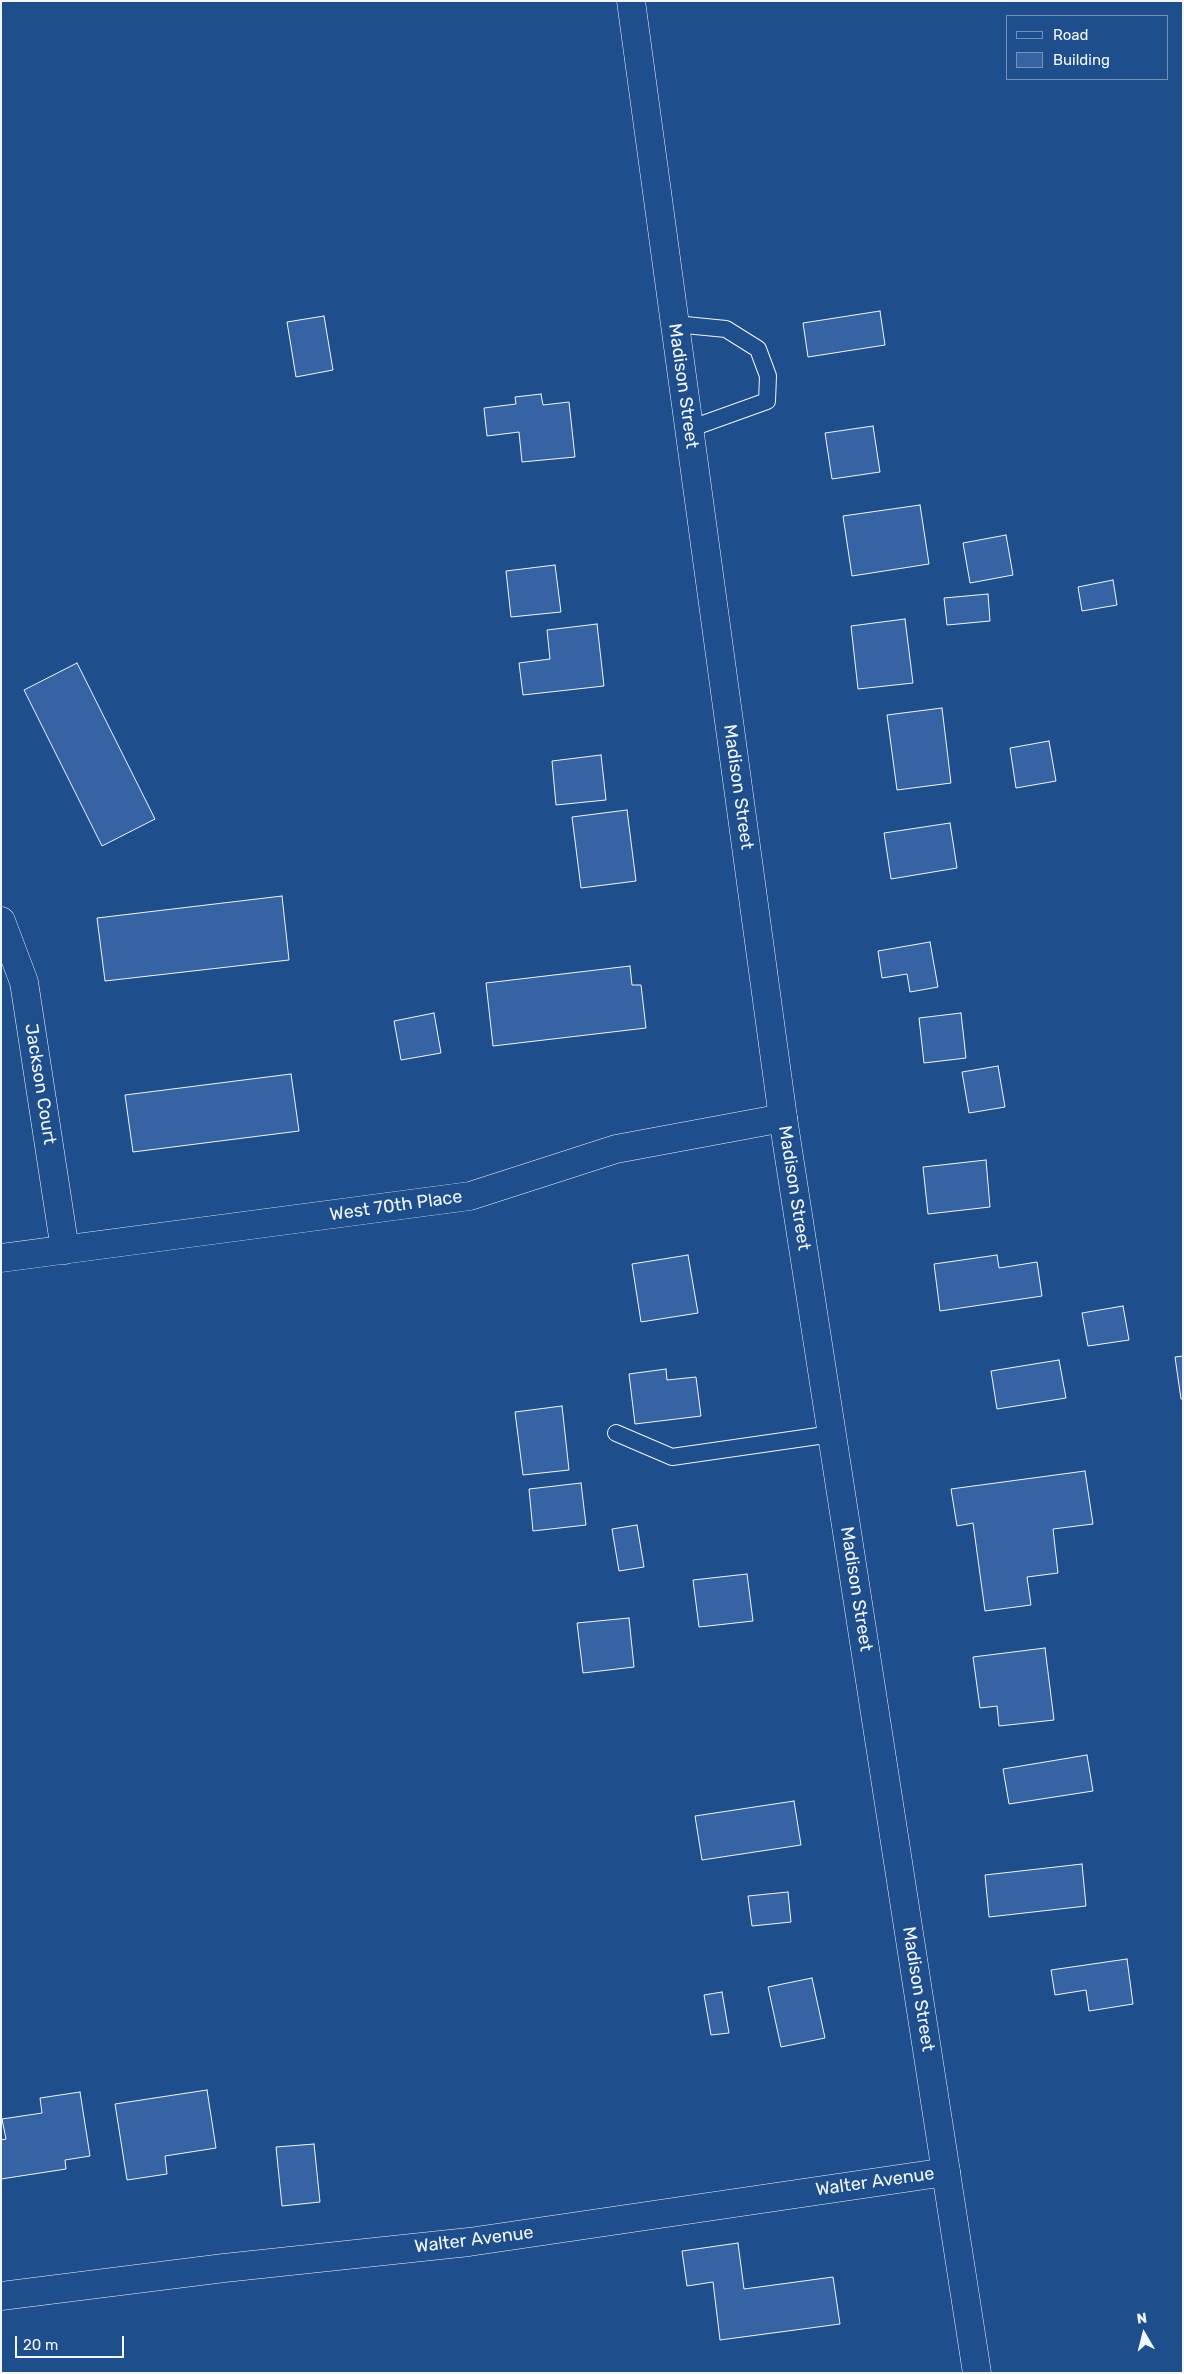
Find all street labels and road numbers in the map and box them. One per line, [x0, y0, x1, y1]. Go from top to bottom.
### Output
street label: Madison Street [664, 322, 702, 450]
street label: Madison Street [719, 723, 757, 851]
street label: Jackson Court [20, 1022, 60, 1146]
street label: Madison Street [773, 1124, 815, 1252]
street label: West 70th Place [328, 1186, 464, 1226]
street label: Madison Street [835, 1525, 877, 1653]
street label: Madison Street [897, 1925, 939, 2053]
street label: Walter Avenue [814, 2163, 936, 2201]
street label: Walter Avenue [413, 2222, 535, 2258]

